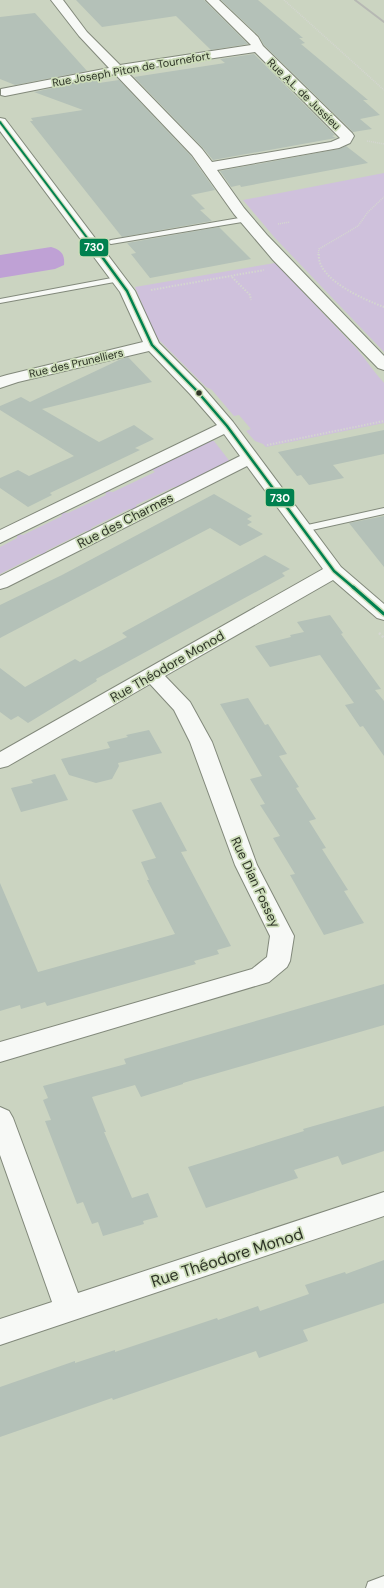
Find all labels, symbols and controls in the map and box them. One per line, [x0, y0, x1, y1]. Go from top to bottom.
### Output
street label: Rue Joseph Piton de Tournefort [51, 48, 211, 90]
street label: Rue A.L. de Jussieu [264, 55, 344, 133]
line badge: 730 [79, 238, 109, 257]
text: 730 [84, 240, 104, 254]
street label: Rue des Prunelliers [28, 345, 124, 381]
unlabelled marker [194, 388, 204, 398]
line badge: 730 [265, 488, 295, 507]
street label: Rue des Charmes [74, 489, 176, 552]
text: 730 [270, 491, 290, 505]
street label: Rue Théodore Monod [107, 627, 227, 706]
street label: Rue Dian Fossey [227, 834, 284, 930]
street label: Rue Théodore Monod [148, 1223, 306, 1292]

